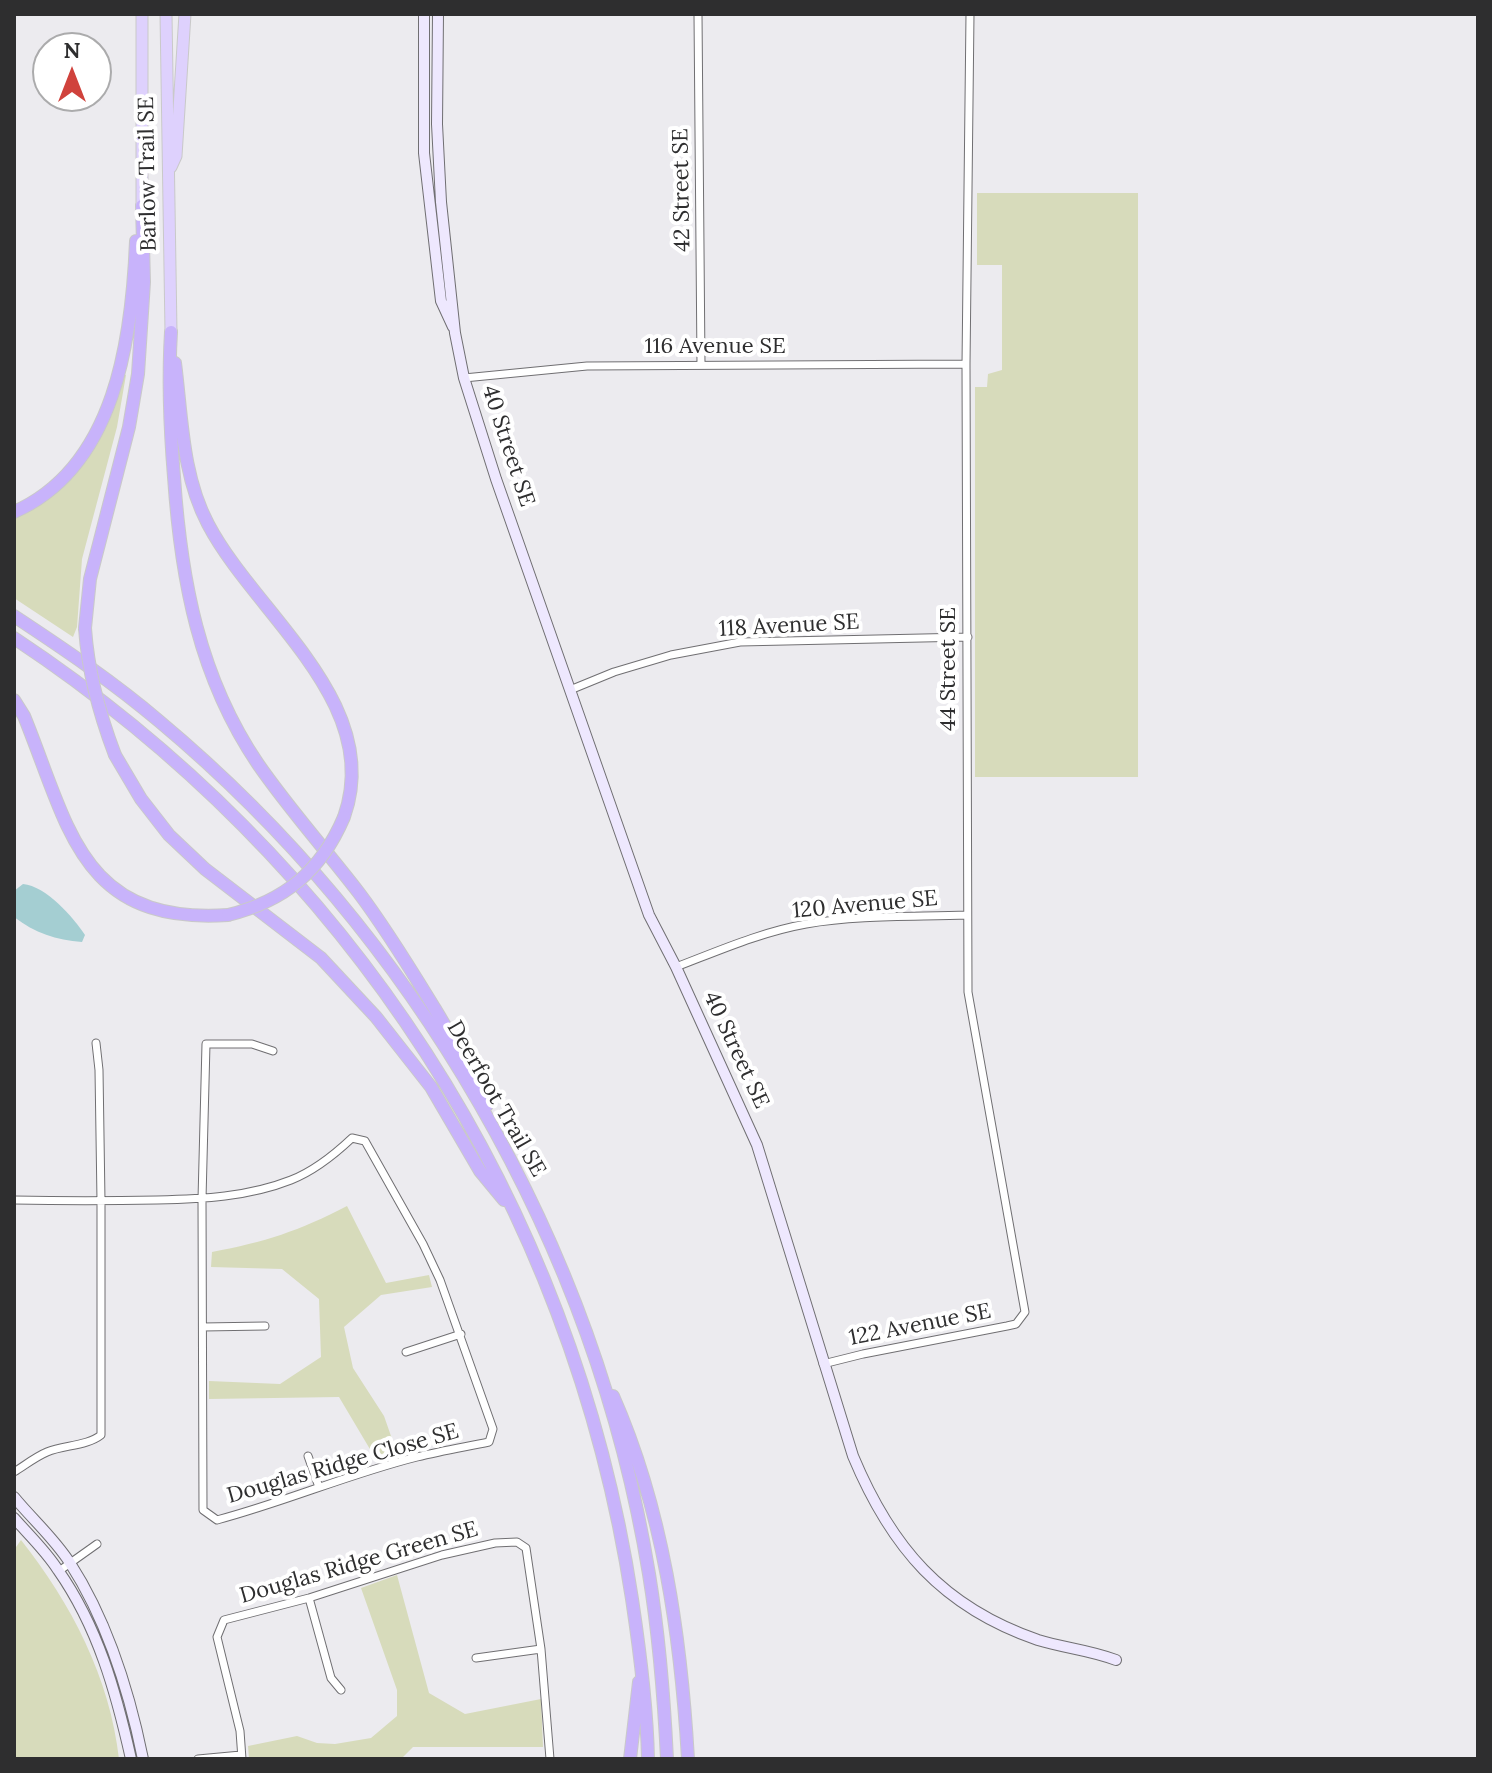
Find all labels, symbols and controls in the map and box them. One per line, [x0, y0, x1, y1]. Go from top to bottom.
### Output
north arrow [32, 32, 112, 112]
text: N [63, 36, 81, 64]
street label: Barlow Trail SE [133, 96, 163, 252]
street label: 42 Street SE [668, 128, 696, 252]
street label: 116 Avenue SE [644, 334, 786, 360]
street label: 40 Street SE [476, 382, 540, 510]
street label: 44 Street SE [936, 607, 962, 731]
street label: 118 Avenue SE [718, 609, 860, 643]
street label: 120 Avenue SE [791, 885, 939, 925]
street label: 40 Street SE [697, 987, 775, 1113]
street label: Deerfoot Trail SE [441, 1016, 551, 1182]
street label: 122 Avenue SE [847, 1298, 993, 1352]
street label: Douglas Ridge Close SE [224, 1418, 462, 1510]
street label: Douglas Ridge Green SE [237, 1516, 481, 1610]

